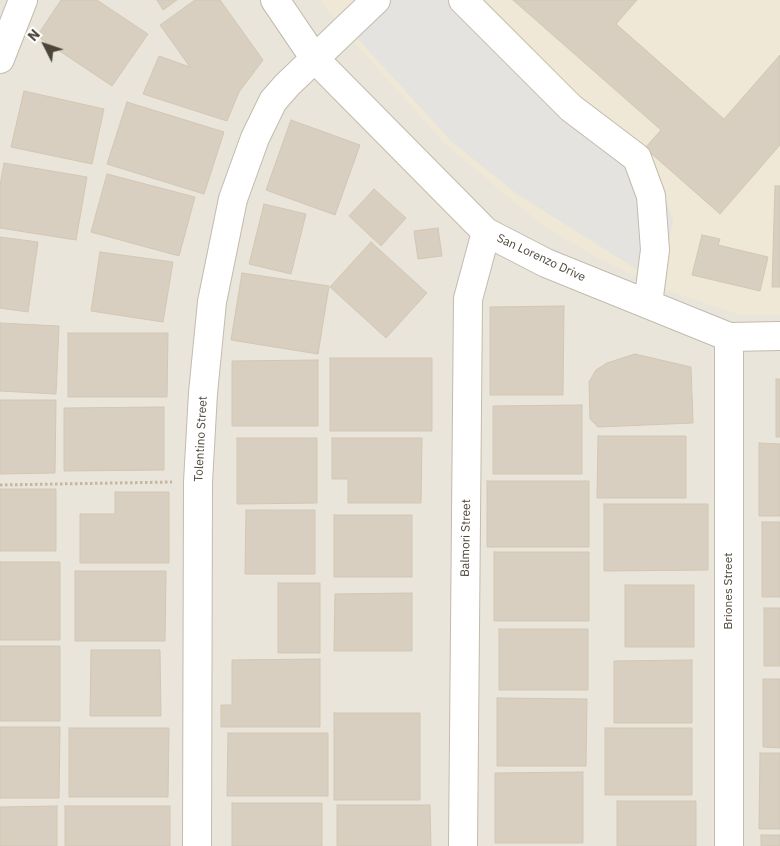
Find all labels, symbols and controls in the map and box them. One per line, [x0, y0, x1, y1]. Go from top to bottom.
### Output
north arrow [20, 20, 70, 70]
text: N [24, 25, 44, 45]
street label: San Lorenzo Drive [494, 231, 588, 285]
street label: Tolentino Street [192, 396, 210, 482]
street label: Balmori Street [458, 499, 474, 577]
street label: Briones Street [722, 553, 736, 629]

